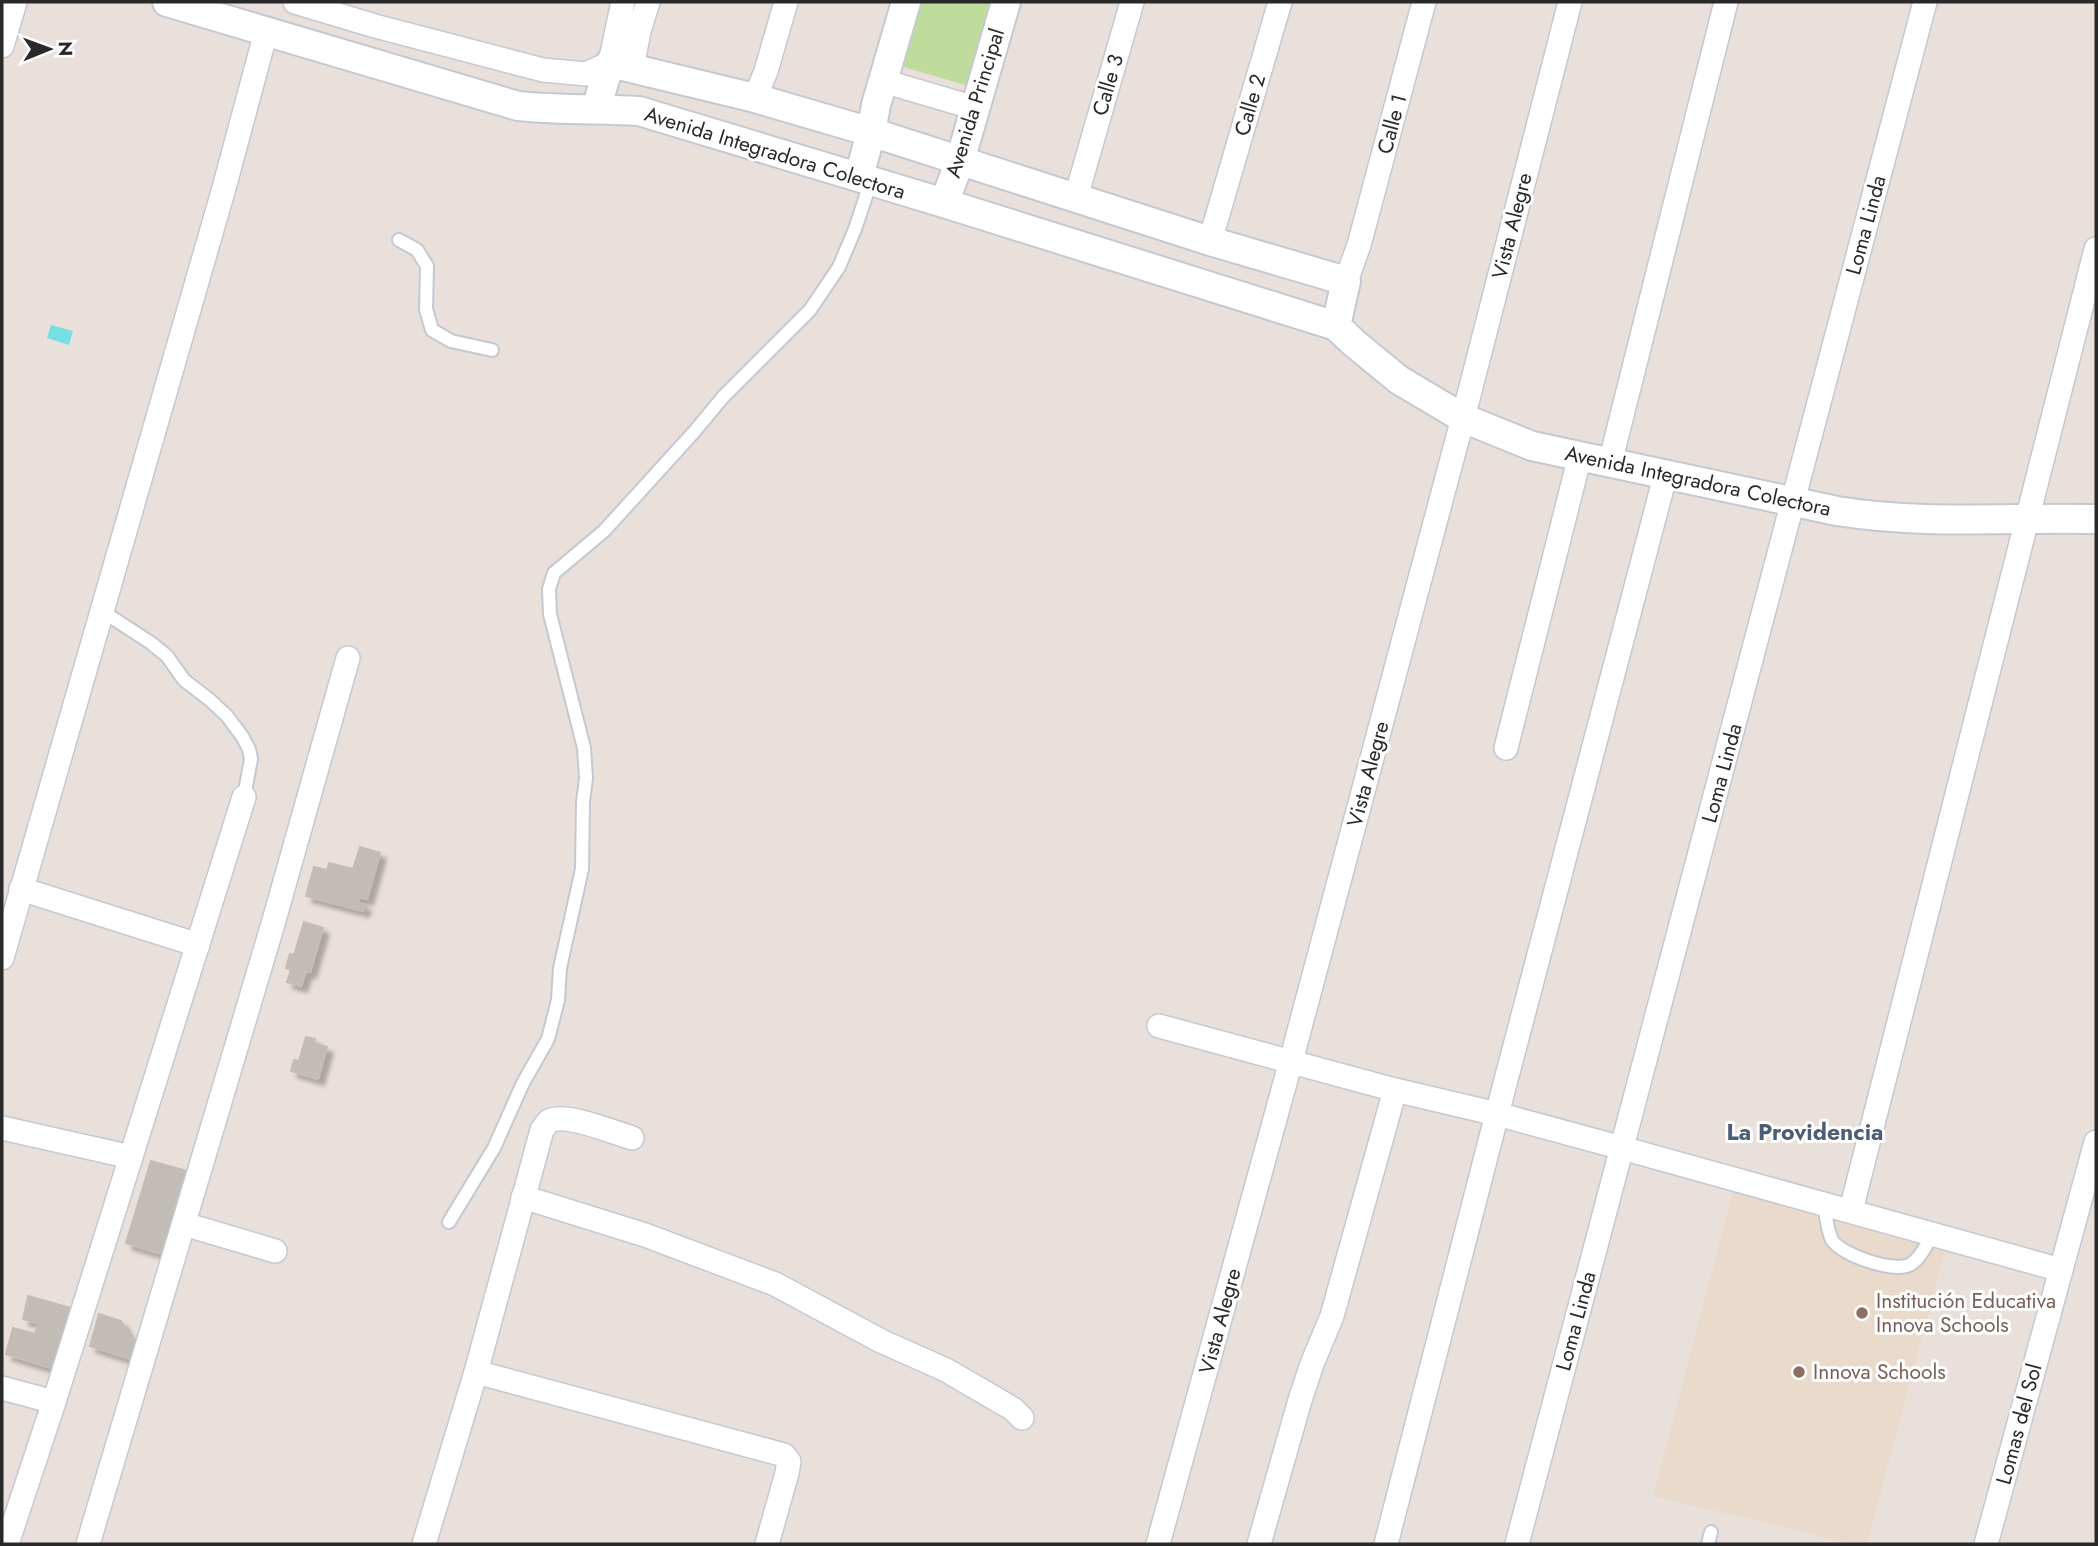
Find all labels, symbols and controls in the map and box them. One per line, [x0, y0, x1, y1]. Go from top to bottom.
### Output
north arrow [14, 14, 84, 84]
street label: Avenida Principal [938, 25, 1012, 181]
text: N [52, 41, 79, 56]
street label: Calle 3 [1085, 51, 1131, 119]
street label: Calle 2 [1227, 70, 1273, 140]
street label: Calle 1 [1370, 91, 1414, 157]
street label: Avenida Integradora Colectora [641, 99, 909, 207]
street label: Vista Alegre [1484, 170, 1540, 282]
street label: Loma Linda [1838, 172, 1894, 278]
street label: Avenida Integradora Colectora [1562, 438, 1834, 524]
street label: Vista Alegre [1339, 718, 1397, 830]
street label: Loma Linda [1694, 720, 1750, 826]
district label: La Providencia [1727, 1115, 1883, 1149]
street label: Vista Alegre [1191, 1265, 1249, 1377]
street label: Loma Linda [1548, 1268, 1604, 1374]
place label: Institución Educativa Innova Schools [1876, 1286, 2056, 1340]
marker: Institución Educativa Innova Schools [1854, 1305, 1870, 1321]
place label: Innova Schools [1813, 1357, 1946, 1387]
street label: Lomas del Sol [1988, 1360, 2050, 1488]
marker: Innova Schools [1791, 1364, 1807, 1380]

